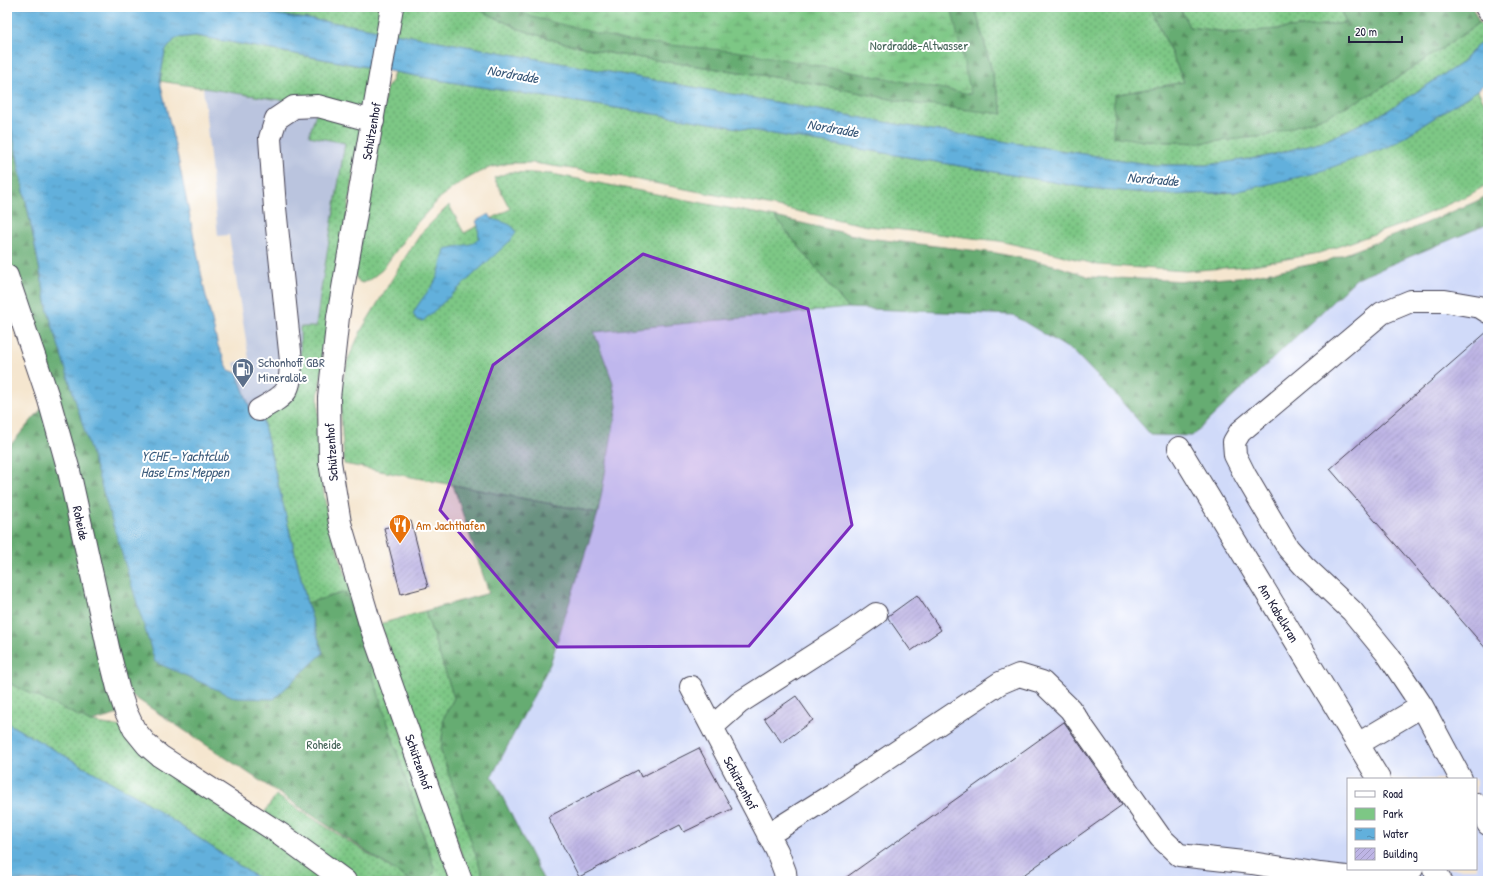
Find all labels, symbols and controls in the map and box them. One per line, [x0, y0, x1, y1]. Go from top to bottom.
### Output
scale bar [1349, 18, 1402, 44]
text: 20 m [1355, 23, 1377, 40]
park label: Nordradde-Altwasser [870, 36, 968, 54]
water label: Nordradde [486, 60, 541, 88]
street label: Schützenhof [357, 100, 385, 161]
water label: Nordradde [806, 114, 861, 142]
water label: Nordradde [1127, 167, 1181, 190]
place label: Schonhoff GBR Mineralöle [258, 353, 325, 386]
fuel station icon: Schonhoff GBR Mineralöle [230, 356, 256, 389]
street label: Schützenhof [320, 422, 342, 482]
water label: YCHE - Yachtclub Hase Ems Meppen [141, 446, 231, 482]
street label: Roheide [69, 504, 93, 542]
restaurant icon: Am Jachthafen [387, 512, 413, 545]
place label: Am Jachthafen [416, 516, 485, 534]
street label: Am Kabelkran [1254, 580, 1304, 646]
street label: Schützenhof [401, 732, 437, 793]
park label: Roheide [307, 735, 341, 753]
street label: Schützenhof [719, 753, 763, 813]
legend [1347, 778, 1477, 870]
text: Road [1383, 785, 1403, 802]
text: Park [1383, 805, 1403, 822]
text: Water [1383, 825, 1409, 842]
text: Building [1383, 845, 1418, 862]

